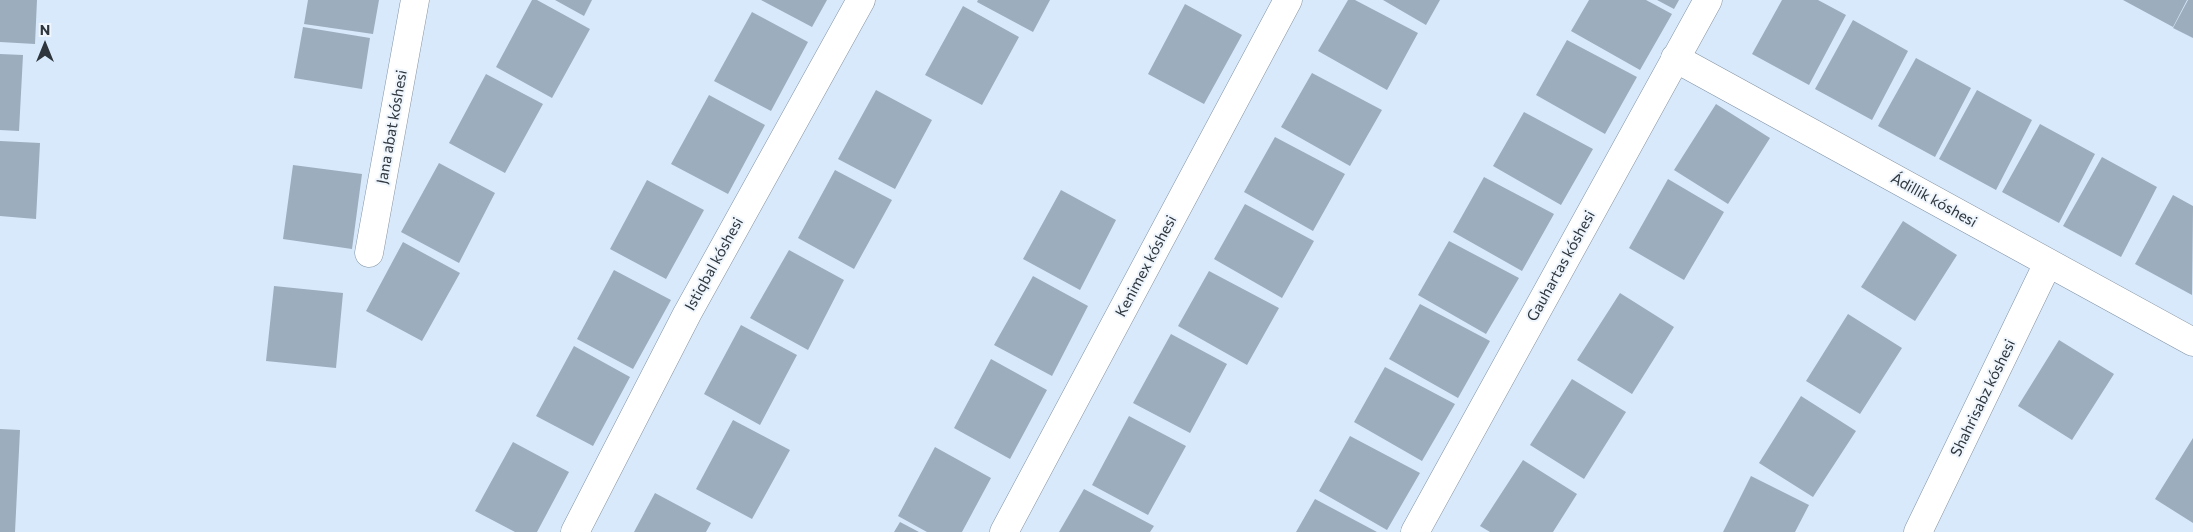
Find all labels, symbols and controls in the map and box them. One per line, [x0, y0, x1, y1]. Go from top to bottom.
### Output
north arrow [20, 20, 70, 70]
text: N [40, 21, 50, 38]
street label: Jana abat kóshesi [373, 68, 411, 186]
street label: Ádillik kóshesi [1888, 169, 1980, 231]
street label: Gauhartas kóshesi [1523, 207, 1599, 325]
street label: Kenimex kóshesi [1112, 212, 1180, 320]
street label: Istiqbal kóshesi [681, 214, 747, 314]
street label: Shahrisabz kóshesi [1947, 336, 2019, 460]

